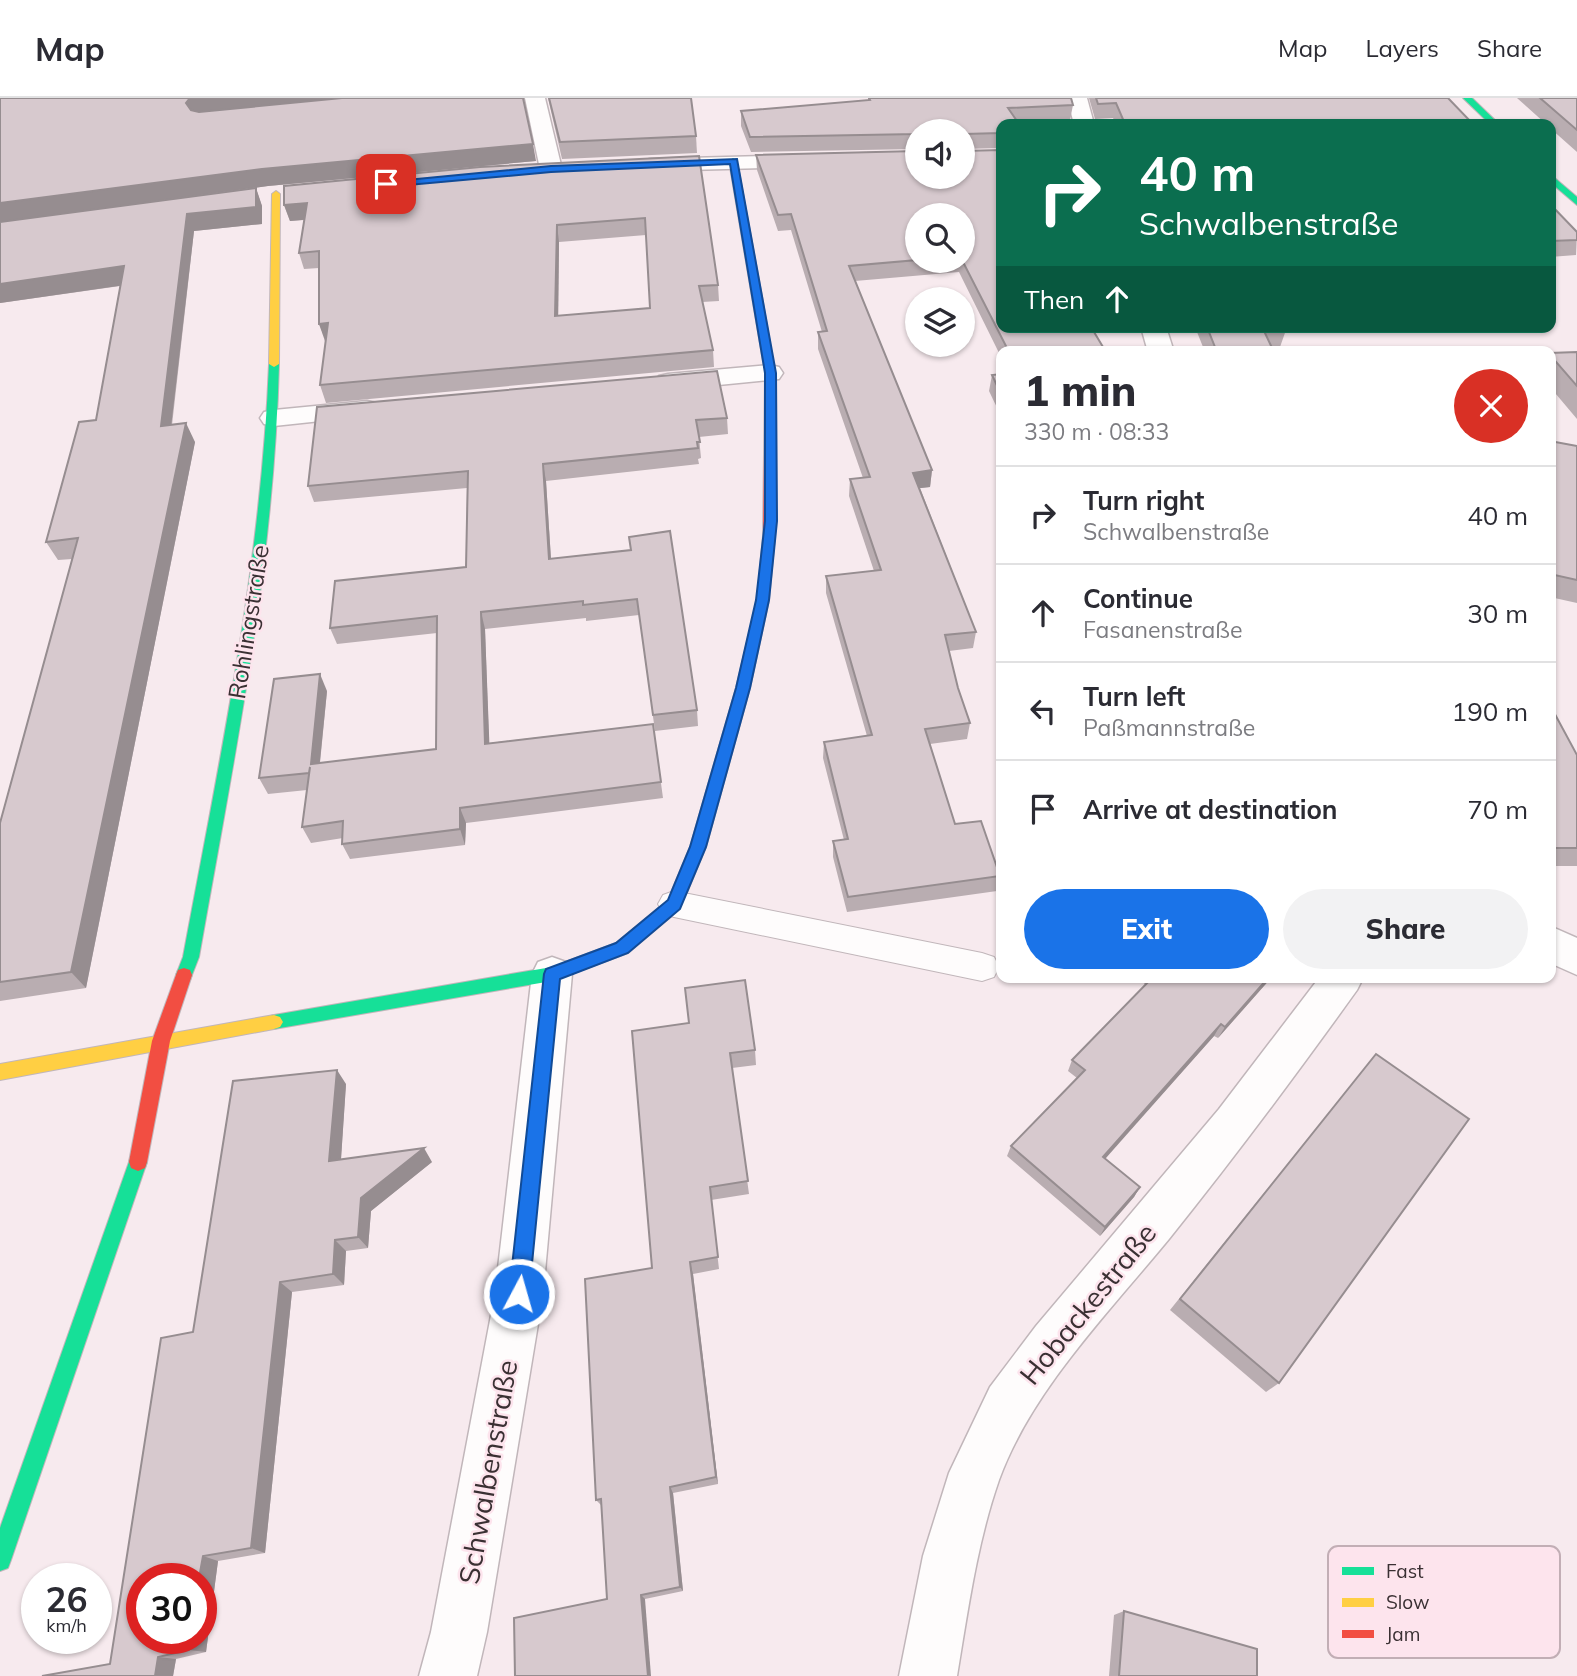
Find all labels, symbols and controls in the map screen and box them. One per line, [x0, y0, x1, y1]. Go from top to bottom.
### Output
text: Map [35, 28, 105, 69]
text: Map [1278, 33, 1327, 63]
text: Layers [1365, 33, 1439, 63]
text: Share [1477, 33, 1542, 63]
map controls [905, 119, 975, 357]
button: sound [905, 119, 975, 189]
text: 40 m [1139, 142, 1255, 203]
icon: right [1024, 147, 1115, 238]
pin [356, 154, 416, 214]
icon: arrive [367, 165, 405, 203]
button: search [905, 203, 975, 273]
text: Schwalbenstraße [1139, 203, 1398, 243]
icon: ahead [1098, 280, 1136, 318]
text: Then [1024, 283, 1084, 316]
button: layers [905, 287, 975, 357]
text: 1 min [1024, 364, 1137, 417]
button: close [1454, 369, 1528, 443]
text: 330 m · 08:33 [1024, 417, 1169, 446]
text: Turn right [1083, 484, 1204, 517]
icon: right [1024, 496, 1062, 534]
text: 40 m [1467, 499, 1528, 532]
text: Schwalbenstraße [1083, 517, 1269, 546]
street label: Rohlingstraße [221, 543, 275, 701]
text: Continue [1083, 582, 1193, 615]
icon: ahead [1024, 594, 1062, 632]
text: 30 m [1467, 597, 1528, 630]
text: Fasanenstraße [1083, 615, 1242, 644]
text: Turn left [1083, 680, 1185, 713]
icon: left [1024, 692, 1062, 730]
text: 190 m [1452, 695, 1528, 728]
text: Paßmannstraße [1083, 713, 1255, 742]
icon: arrive [1024, 790, 1062, 828]
text: Arrive at destination [1083, 793, 1338, 826]
text: 70 m [1467, 793, 1528, 826]
button: Exit [1024, 889, 1269, 969]
button: Share [1283, 889, 1528, 969]
street label: Hobackestraße [1012, 1216, 1163, 1391]
position arrow [482, 1257, 556, 1331]
street label: Schwalbenstraße [451, 1357, 524, 1587]
legend [1328, 1546, 1560, 1658]
text: Fast [1386, 1559, 1424, 1583]
speed limit sign: 30 [126, 1563, 217, 1654]
text: 26 [45, 1577, 88, 1621]
text: Slow [1386, 1590, 1430, 1614]
text: km/h [46, 1614, 87, 1637]
text: Jam [1386, 1622, 1420, 1646]

